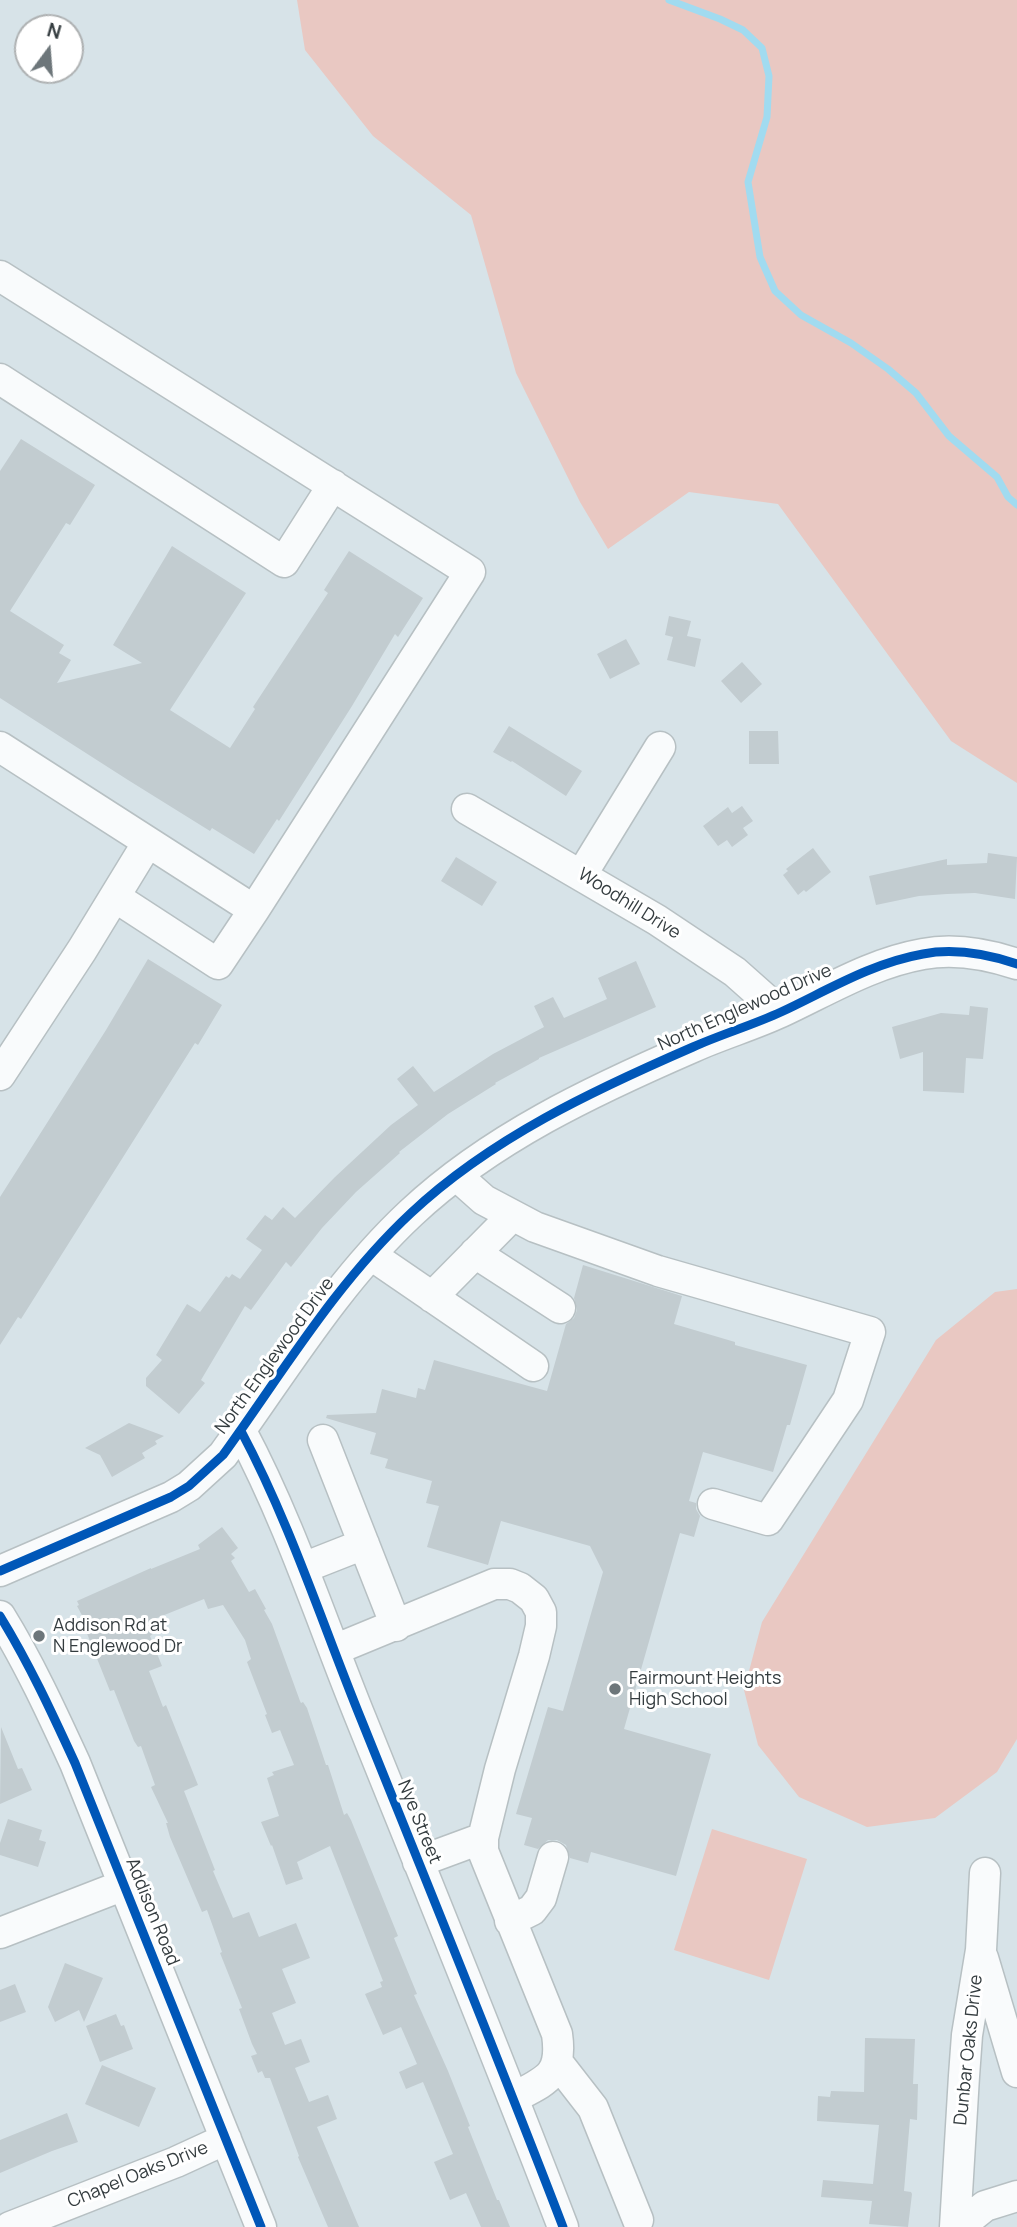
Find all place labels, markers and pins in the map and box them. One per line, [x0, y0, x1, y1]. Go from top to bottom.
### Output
place label: Addison Rd at N Englewood Dr [53, 1615, 182, 1658]
marker: Addison Rd at N Englewood Dr [31, 1628, 47, 1644]
place label: Fairmount Heights High School [629, 1668, 781, 1710]
marker: Fairmount Heights High School [607, 1681, 623, 1697]

